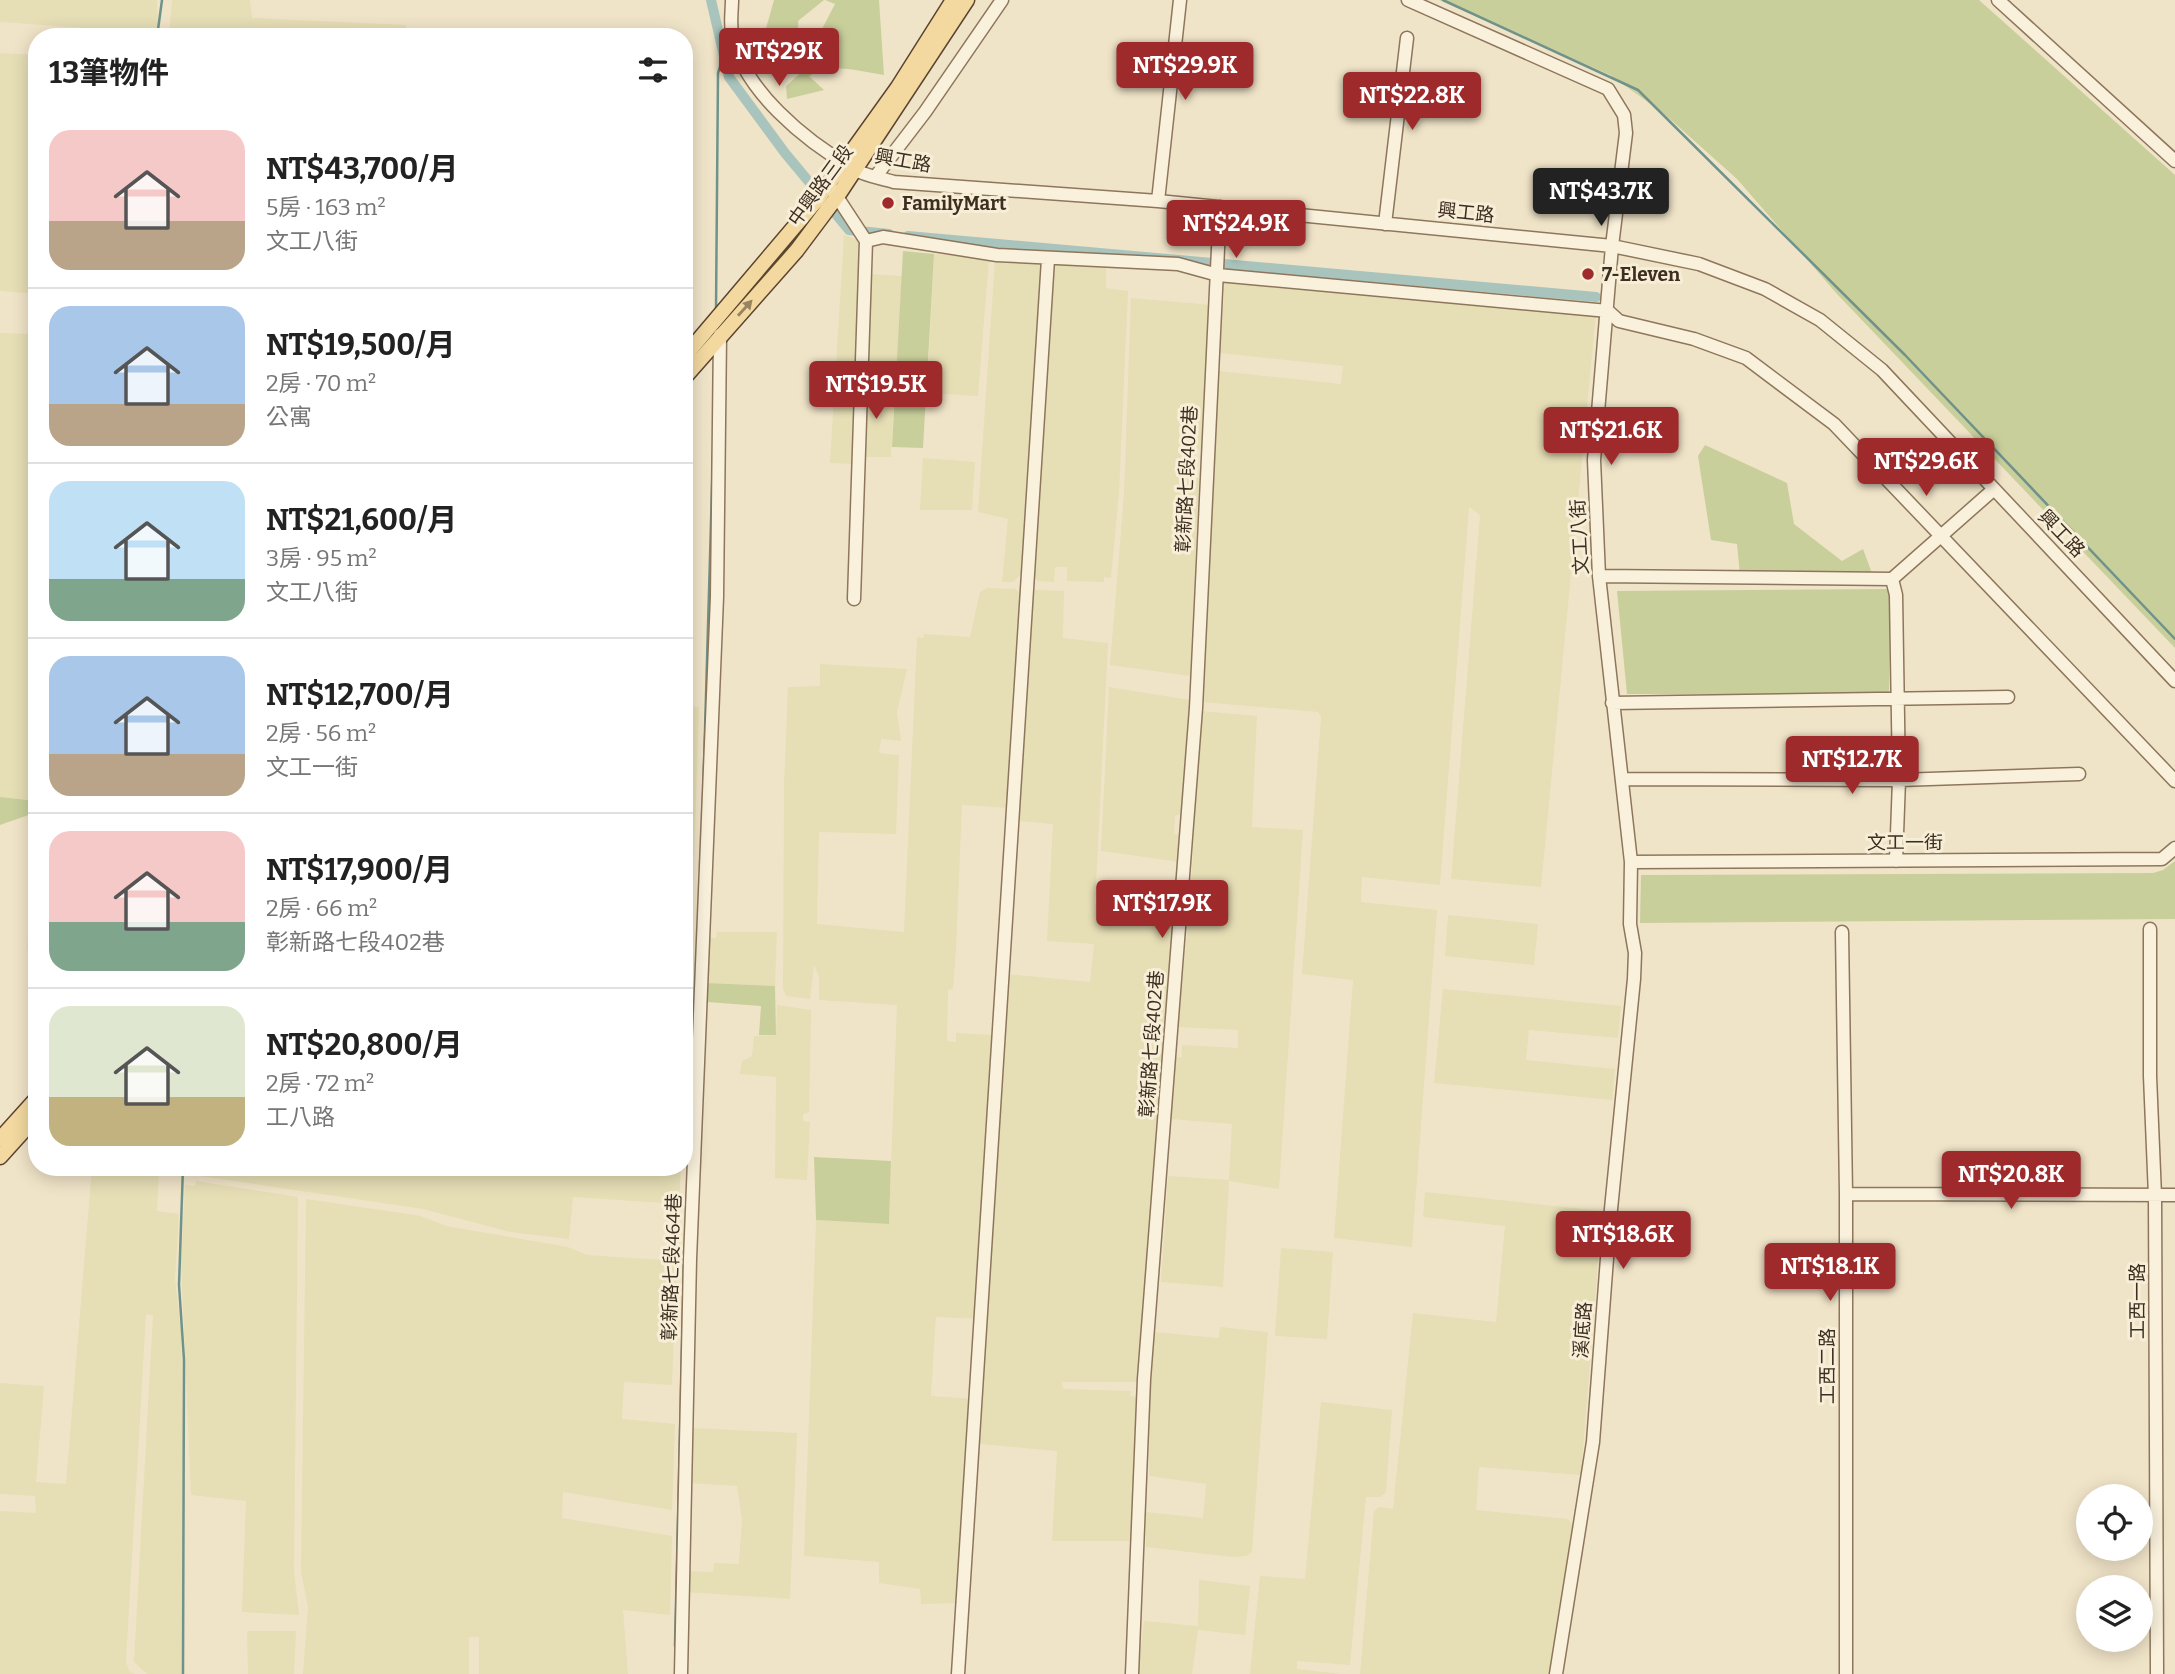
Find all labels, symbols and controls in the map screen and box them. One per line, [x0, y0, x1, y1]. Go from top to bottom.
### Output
pin: NT$29K [722, 28, 836, 88]
text: NT$29K [735, 37, 823, 65]
pin: NT$29.9K [1113, 42, 1257, 102]
icon: filters [634, 51, 672, 89]
text: NT$29.9K [1132, 51, 1238, 79]
text: 13筆物件 [49, 55, 169, 91]
pin: NT$22.8K [1340, 72, 1484, 132]
text: NT$22.8K [1359, 81, 1465, 109]
street label: 中興路三段 [783, 140, 858, 230]
street label: 興工路 [873, 144, 933, 177]
text: NT$43,700/月 [266, 151, 458, 187]
icon: home [105, 158, 189, 242]
pin: NT$43.7K [1529, 168, 1673, 228]
text: NT$43.7K [1549, 177, 1653, 205]
place label: FamilyMart [902, 192, 1007, 215]
text: 5房 · 163 m² [266, 193, 386, 221]
marker: FamilyMart [880, 195, 896, 211]
street label: 興工路 [1436, 198, 1496, 227]
pin: NT$24.9K [1164, 201, 1308, 260]
text: NT$24.9K [1183, 209, 1289, 237]
text: 文工八街 [266, 227, 358, 255]
place label: 7-Eleven [1602, 263, 1681, 286]
marker: 7-Eleven [1580, 266, 1596, 282]
one-way arrow [737, 300, 752, 317]
text: NT$19,500/月 [266, 327, 455, 363]
icon: home [105, 334, 189, 418]
pin: NT$19.5K [804, 362, 948, 421]
text: 2房 · 70 m² [266, 369, 376, 397]
text: NT$19.5K [825, 370, 927, 398]
text: 公寓 [266, 403, 312, 431]
street label: 彰新路七段402巷 [1171, 405, 1202, 553]
pin: NT$21.6K [1539, 407, 1683, 467]
text: NT$21.6K [1560, 416, 1662, 444]
pin: NT$29.6K [1854, 438, 1998, 498]
text: NT$29.6K [1873, 447, 1979, 475]
street label: 文工八街 [1566, 498, 1593, 576]
text: NT$21,600/月 [266, 502, 457, 538]
street label: 興工路 [2034, 505, 2090, 562]
icon: home [105, 509, 189, 593]
text: 3房 · 95 m² [266, 544, 377, 572]
text: 文工八街 [266, 578, 358, 606]
text: NT$12,700/月 [266, 677, 454, 713]
icon: home [105, 684, 189, 768]
text: 2房 · 56 m² [266, 719, 376, 747]
pin: NT$12.7K [1780, 736, 1924, 796]
text: NT$12.7K [1802, 745, 1902, 773]
text: 文工一街 [266, 753, 358, 781]
street label: 文工一街 [1867, 831, 1943, 854]
text: NT$17,900/月 [266, 852, 453, 888]
icon: home [105, 859, 189, 943]
pin: NT$17.9K [1090, 880, 1234, 940]
text: NT$17.9K [1112, 889, 1212, 917]
text: 2房 · 66 m² [266, 894, 377, 922]
text: 彰新路七段402巷 [266, 928, 445, 956]
street label: 彰新路七段402巷 [1135, 970, 1168, 1118]
text: NT$20,800/月 [266, 1027, 463, 1063]
icon: home [105, 1034, 189, 1118]
text: 2房 · 72 m² [266, 1069, 374, 1097]
text: 工八路 [266, 1103, 335, 1131]
pin: NT$20.8K [1939, 1152, 2083, 1211]
text: NT$20.8K [1958, 1160, 2064, 1188]
street label: 彰新路七段464巷 [657, 1193, 686, 1341]
pin: NT$18.6K [1551, 1212, 1695, 1271]
text: NT$18.6K [1572, 1220, 1674, 1248]
pin: NT$18.1K [1758, 1244, 1902, 1303]
text: NT$18.1K [1780, 1252, 1880, 1280]
street label: 工西一路 [2126, 1263, 2149, 1339]
street label: 溪底路 [1569, 1301, 1596, 1359]
street label: 工西二路 [1816, 1328, 1839, 1404]
map controls [2076, 1484, 2153, 1652]
button: locate [2076, 1484, 2153, 1561]
button: layers [2076, 1575, 2153, 1652]

